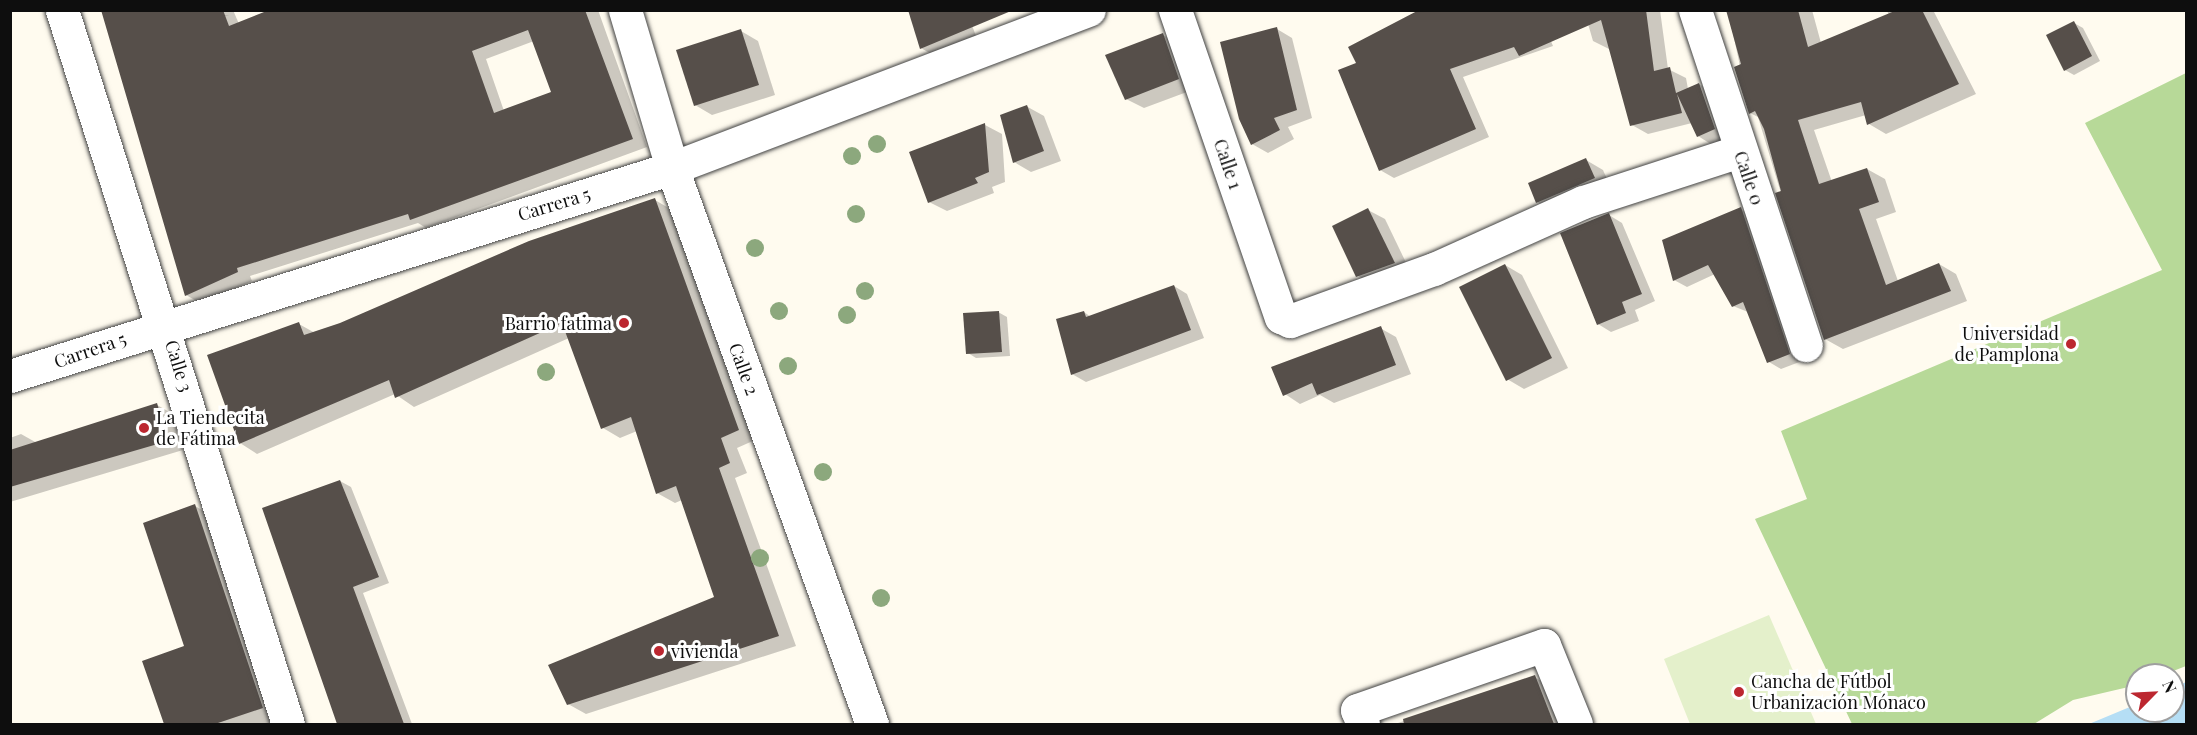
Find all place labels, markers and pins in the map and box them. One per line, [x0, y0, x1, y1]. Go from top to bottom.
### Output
place label: Barrio fatima [505, 312, 612, 334]
marker: Barrio fatima [617, 316, 631, 330]
place label: Universidad de Pamplona [1955, 323, 2059, 366]
marker: Universidad de Pamplona [2064, 337, 2078, 351]
place label: La Tiendecita de Fátima [156, 407, 265, 450]
marker: La Tiendecita de Fátima [137, 421, 151, 435]
place label: vivienda [671, 640, 738, 662]
marker: vivienda [652, 644, 666, 658]
place label: Cancha de Fútbol Urbanización Mónaco [1751, 671, 1926, 714]
marker: Cancha de Fútbol Urbanización Mónaco [1732, 685, 1746, 699]

